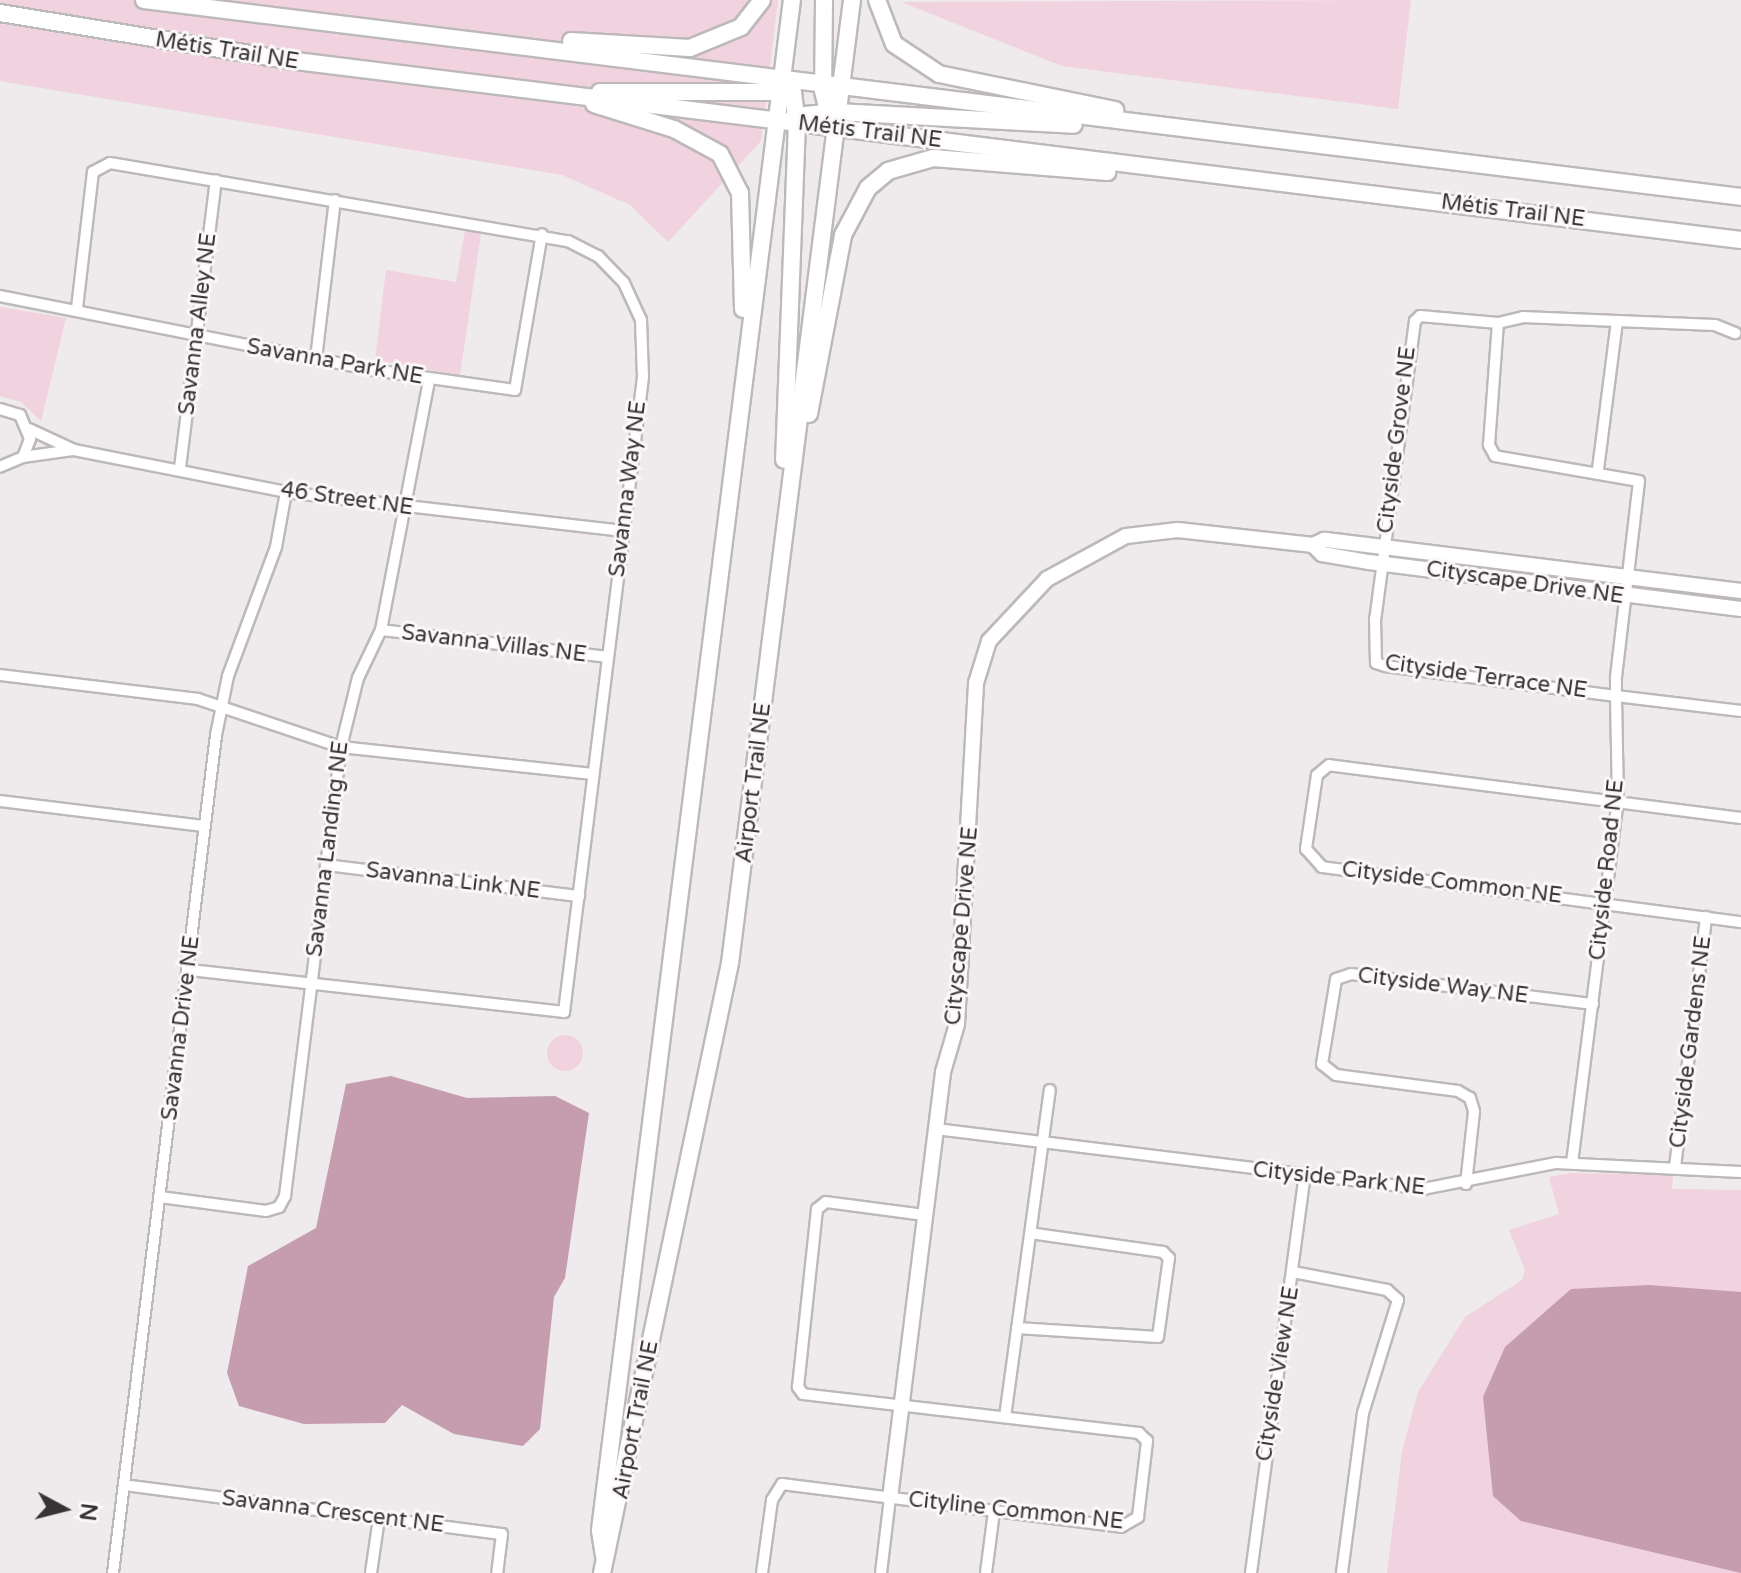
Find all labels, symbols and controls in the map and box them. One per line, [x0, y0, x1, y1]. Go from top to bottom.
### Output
street label: Métis Trail NE [153, 27, 301, 75]
street label: Métis Trail NE [797, 110, 943, 154]
street label: Métis Trail NE [1440, 189, 1586, 233]
street label: Savanna Alley NE [174, 231, 222, 417]
street label: Savanna Park NE [245, 333, 425, 391]
street label: Cityside Grove NE [1372, 345, 1422, 535]
street label: Savanna Way NE [604, 399, 652, 579]
street label: 46 Street NE [279, 477, 415, 521]
street label: Cityscape Drive NE [1425, 556, 1625, 610]
street label: Savanna Villas NE [400, 620, 588, 668]
street label: Cityside Terrace NE [1383, 650, 1589, 704]
street label: Airport Trail NE [731, 701, 777, 865]
street label: Savanna Landing NE [302, 740, 354, 958]
street label: Cityside Road NE [1584, 778, 1630, 962]
street label: Cityscape Drive NE [940, 826, 984, 1026]
street label: Cityside Common NE [1340, 856, 1564, 910]
street label: Savanna Link NE [364, 857, 542, 905]
street label: Savanna Drive NE [157, 934, 205, 1122]
street label: Cityside Gardens NE [1665, 934, 1717, 1150]
street label: Cityside Way NE [1356, 962, 1530, 1010]
street label: Cityside Park NE [1251, 1157, 1427, 1201]
street label: Cityside View NE [1251, 1285, 1305, 1463]
street label: Airport Trail NE [608, 1338, 664, 1502]
north arrow [24, 1469, 104, 1549]
street label: Savanna Crescent NE [220, 1485, 446, 1539]
street label: Cityline Common NE [907, 1487, 1125, 1535]
text: N [74, 1502, 102, 1522]

